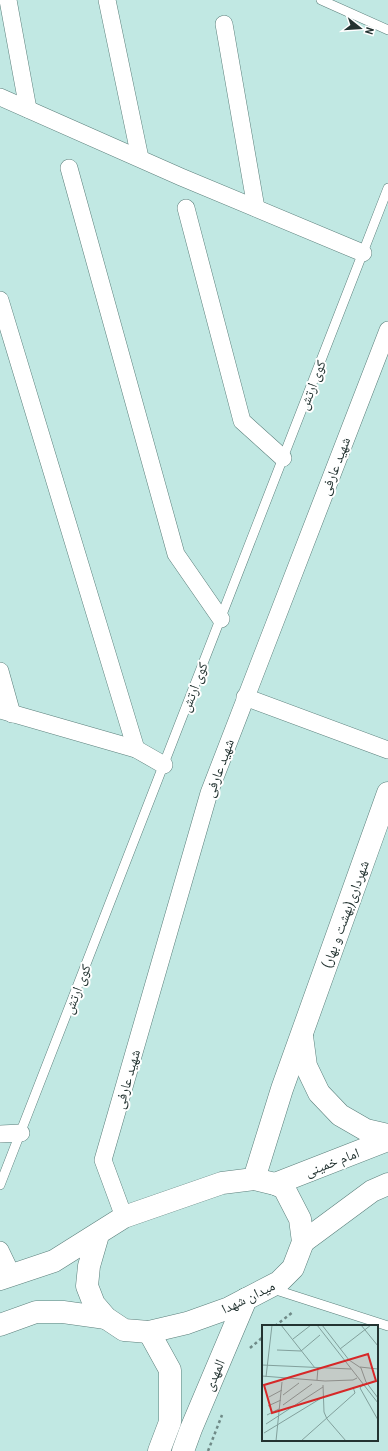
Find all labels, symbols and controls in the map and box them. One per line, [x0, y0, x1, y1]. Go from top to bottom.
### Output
north arrow [340, 8, 380, 48]
text: N [362, 26, 376, 36]
street label: کوی ارتش [295, 358, 330, 413]
street label: شهید عارفی [317, 435, 354, 498]
street label: کوی ارتش [177, 660, 212, 715]
street label: شهید عارفی [201, 737, 238, 800]
street label: شهرداری(بهشت و بهار) [318, 858, 373, 970]
street label: کوی ارتش [60, 962, 95, 1017]
street label: شهید عارفی [111, 1047, 144, 1111]
street label: امام خمینی [303, 1144, 362, 1182]
street label: میدان شهدا [219, 1277, 278, 1318]
inset map [262, 1325, 378, 1441]
street label: المهدی [200, 1357, 229, 1394]

